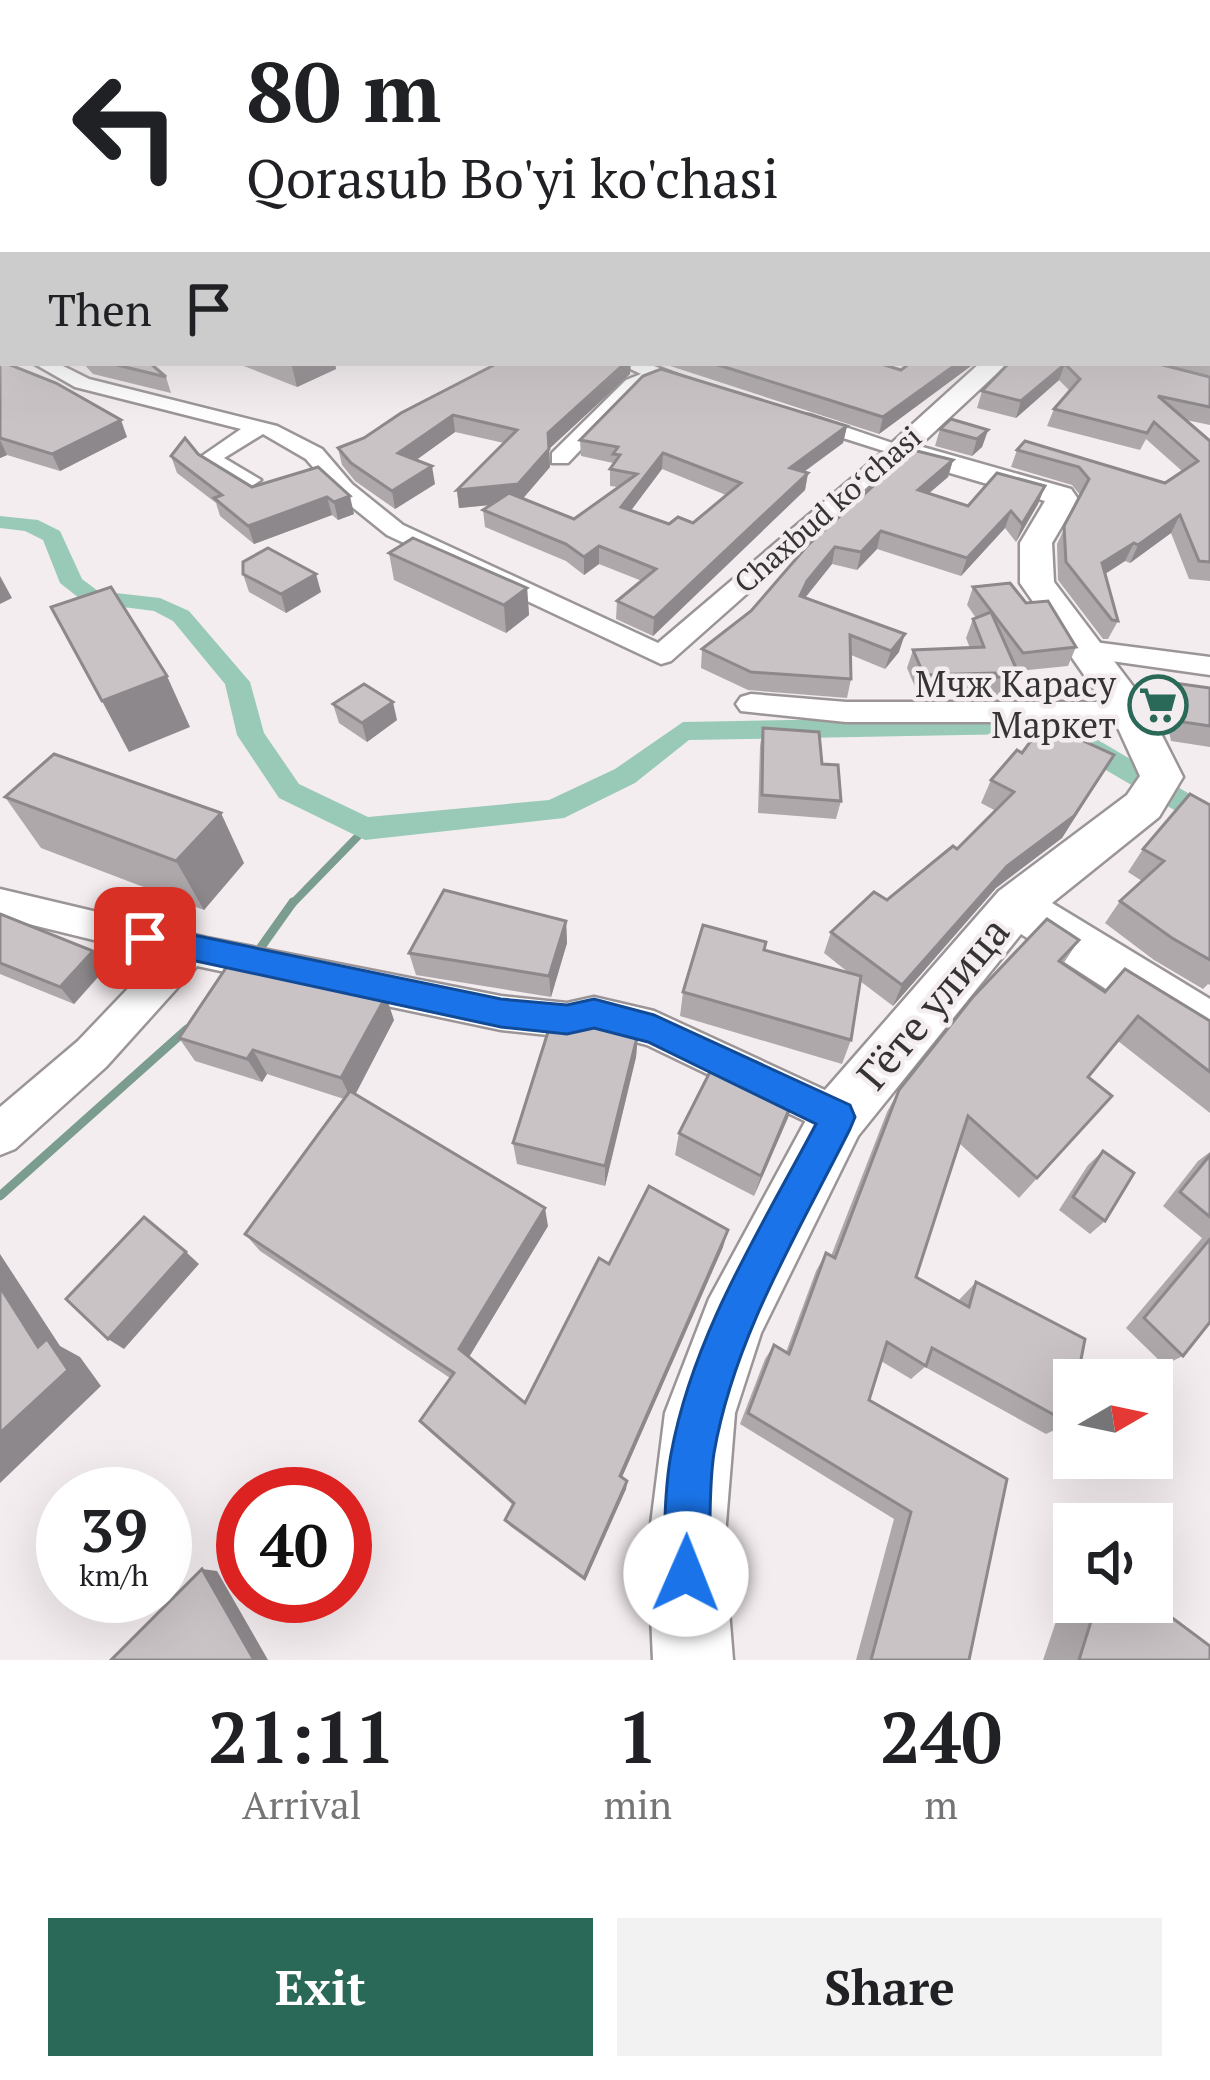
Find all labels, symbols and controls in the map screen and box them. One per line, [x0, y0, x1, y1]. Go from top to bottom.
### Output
text: 80 m [246, 35, 441, 146]
icon: left [48, 48, 204, 204]
text: Qorasub Bo'yi ko'chasi [246, 142, 779, 213]
icon: arrive [176, 276, 242, 342]
text: Then [48, 279, 152, 339]
street label: Chaxbud koʻchasi [725, 417, 929, 602]
place label: Мчж Карасу Маркет [915, 660, 1117, 748]
supermarket icon: Мчж Карасу Маркет [1127, 674, 1189, 736]
pin [94, 887, 196, 989]
street label: Гёте улица [844, 904, 1021, 1101]
icon: arrive [112, 905, 178, 971]
north arrow [1053, 1359, 1173, 1479]
map controls [1053, 1359, 1173, 1623]
speed limit sign: 40 [216, 1467, 372, 1623]
text: 39 [80, 1490, 148, 1569]
button: sound [1053, 1503, 1173, 1623]
position arrow [623, 1511, 749, 1637]
text: km/h [79, 1555, 149, 1595]
text: 21:11 [208, 1688, 395, 1784]
text: 1 [617, 1688, 658, 1784]
text: 240 [880, 1688, 1002, 1784]
text: Arrival [242, 1778, 361, 1830]
text: min [603, 1778, 672, 1830]
text: m [924, 1778, 958, 1830]
button: Exit [48, 1918, 593, 2056]
button: Share [617, 1918, 1162, 2056]

